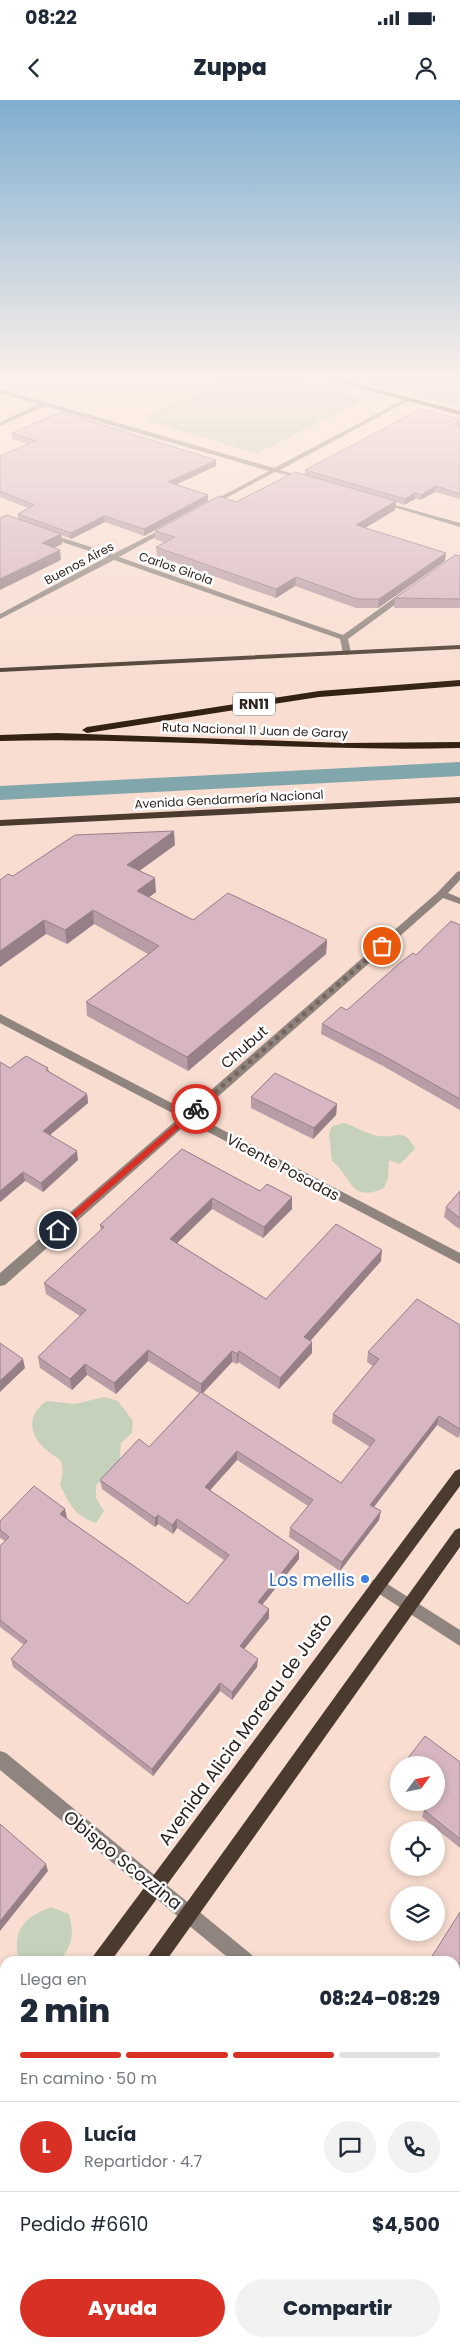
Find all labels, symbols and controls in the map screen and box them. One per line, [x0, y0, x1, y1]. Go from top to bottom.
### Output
text: 08:22 [25, 4, 77, 31]
text: Zuppa [193, 52, 267, 83]
icon: back [20, 54, 48, 82]
icon: person [412, 54, 440, 82]
street label: Buenos Aires [41, 538, 117, 588]
street label: Carlos Girola [137, 547, 215, 589]
road number: RN11 [233, 692, 275, 716]
street label: Ruta Nacional 11 Juan de Garay [161, 718, 349, 742]
street label: Avenida Gendarmería Nacional [134, 786, 324, 812]
pin [361, 925, 403, 967]
icon: bag [368, 932, 396, 960]
street label: Chubut [216, 1021, 272, 1073]
courier [171, 1084, 221, 1134]
icon: bike [182, 1095, 210, 1123]
street label: Vicente Posadas [223, 1128, 343, 1206]
pin [37, 1209, 79, 1251]
icon: home [44, 1216, 72, 1244]
place label: Los mellis [269, 1567, 355, 1592]
marker: Los mellis [359, 1573, 371, 1585]
street label: Avenida Alicia Moreau de Justo [152, 1608, 338, 1850]
north arrow [390, 1756, 445, 1811]
map controls [390, 1756, 445, 1941]
street label: Obispo Scozzina [58, 1804, 188, 1916]
button: locate [390, 1821, 445, 1876]
button: layers [390, 1886, 445, 1941]
text: Llega en [20, 1968, 87, 1991]
text: 08:24–08:29 [319, 1985, 440, 2012]
text: 2 min [20, 1988, 110, 2033]
text: En camino · 50 m [20, 2067, 157, 2090]
text: Lucía [84, 2121, 136, 2148]
button: chat [324, 2121, 376, 2173]
button: phone [388, 2121, 440, 2173]
text: L [41, 2133, 51, 2160]
text: Repartidor · 4.7 [84, 2150, 202, 2173]
text: Pedido #6610 [20, 2211, 148, 2238]
text: $4,500 [372, 2211, 440, 2238]
button: Ayuda [20, 2279, 225, 2337]
button: Compartir [235, 2279, 440, 2337]

